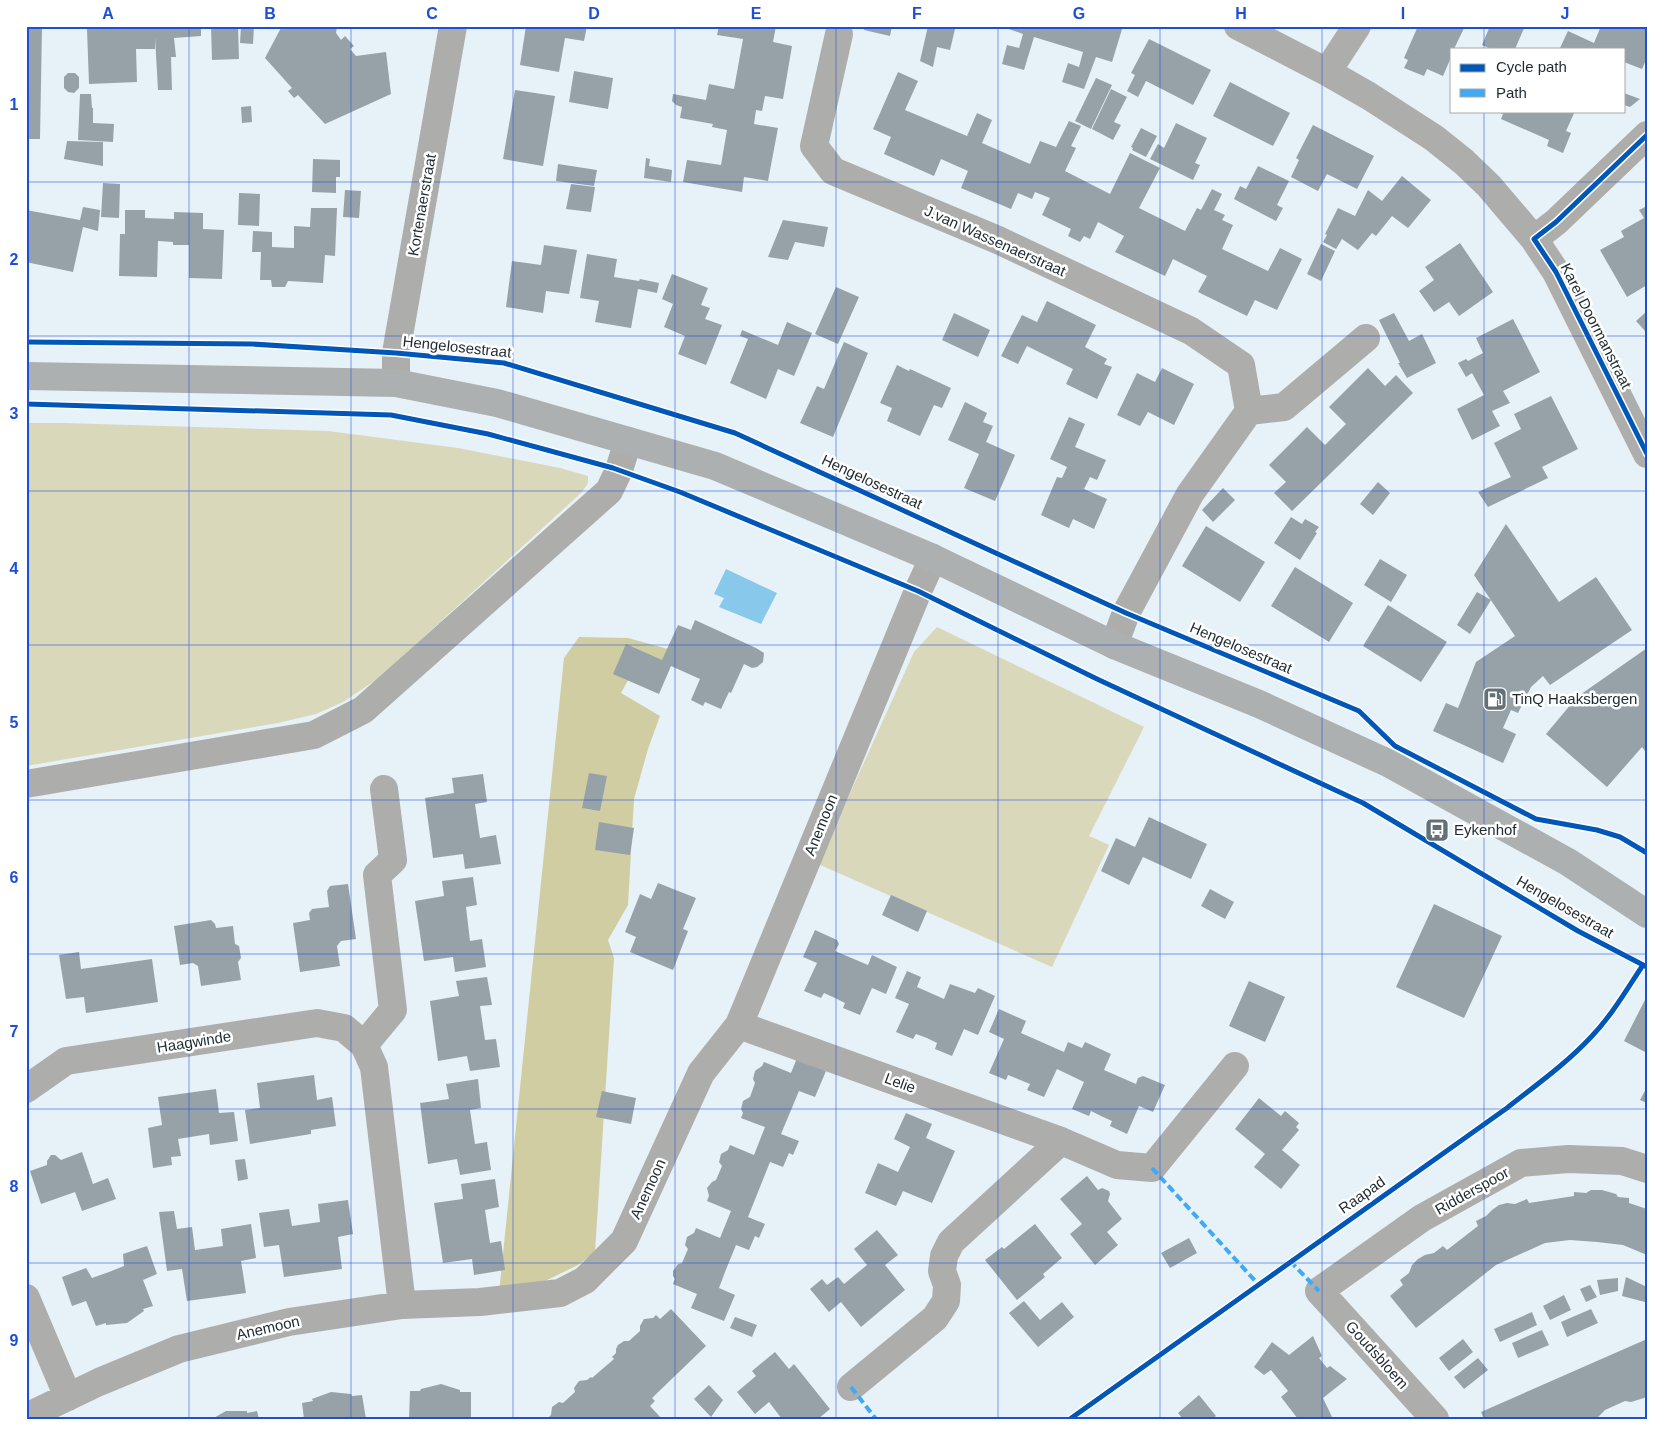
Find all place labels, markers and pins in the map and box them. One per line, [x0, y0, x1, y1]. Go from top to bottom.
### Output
fuel station icon: TinQ Haaksbergen [1482, 686, 1508, 712]
place label: TinQ Haaksbergen [1512, 690, 1637, 707]
bus stop icon: Eykenhof [1424, 817, 1450, 843]
place label: Eykenhof [1454, 821, 1517, 838]

